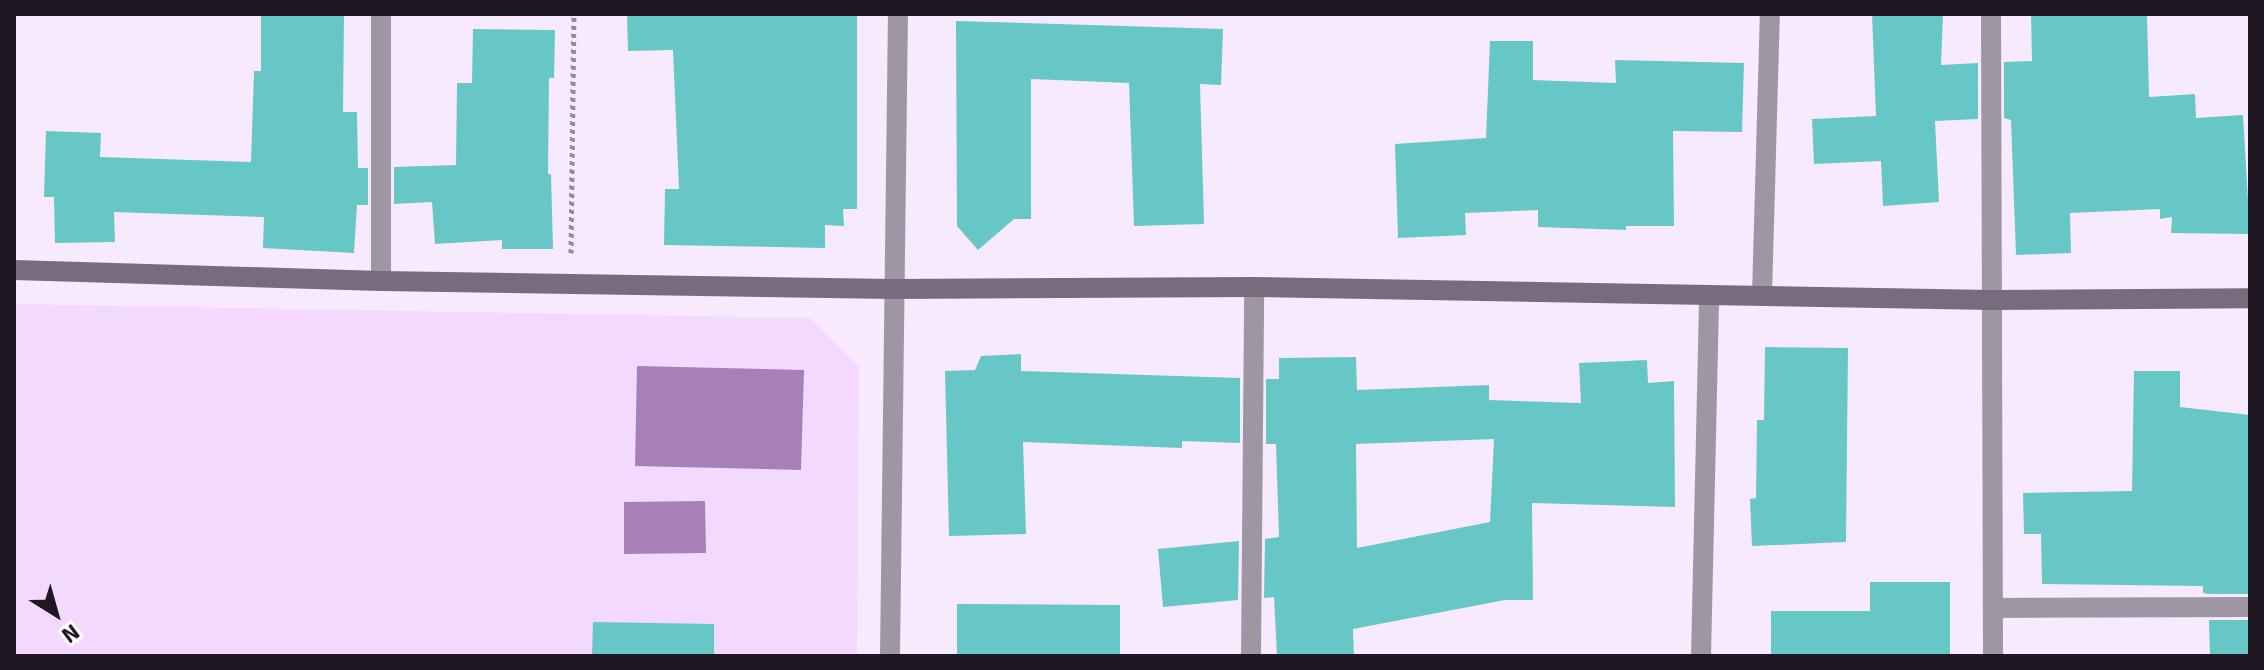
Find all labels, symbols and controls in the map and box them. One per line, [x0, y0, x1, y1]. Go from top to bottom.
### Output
north arrow [16, 574, 96, 654]
text: N [57, 618, 85, 649]

